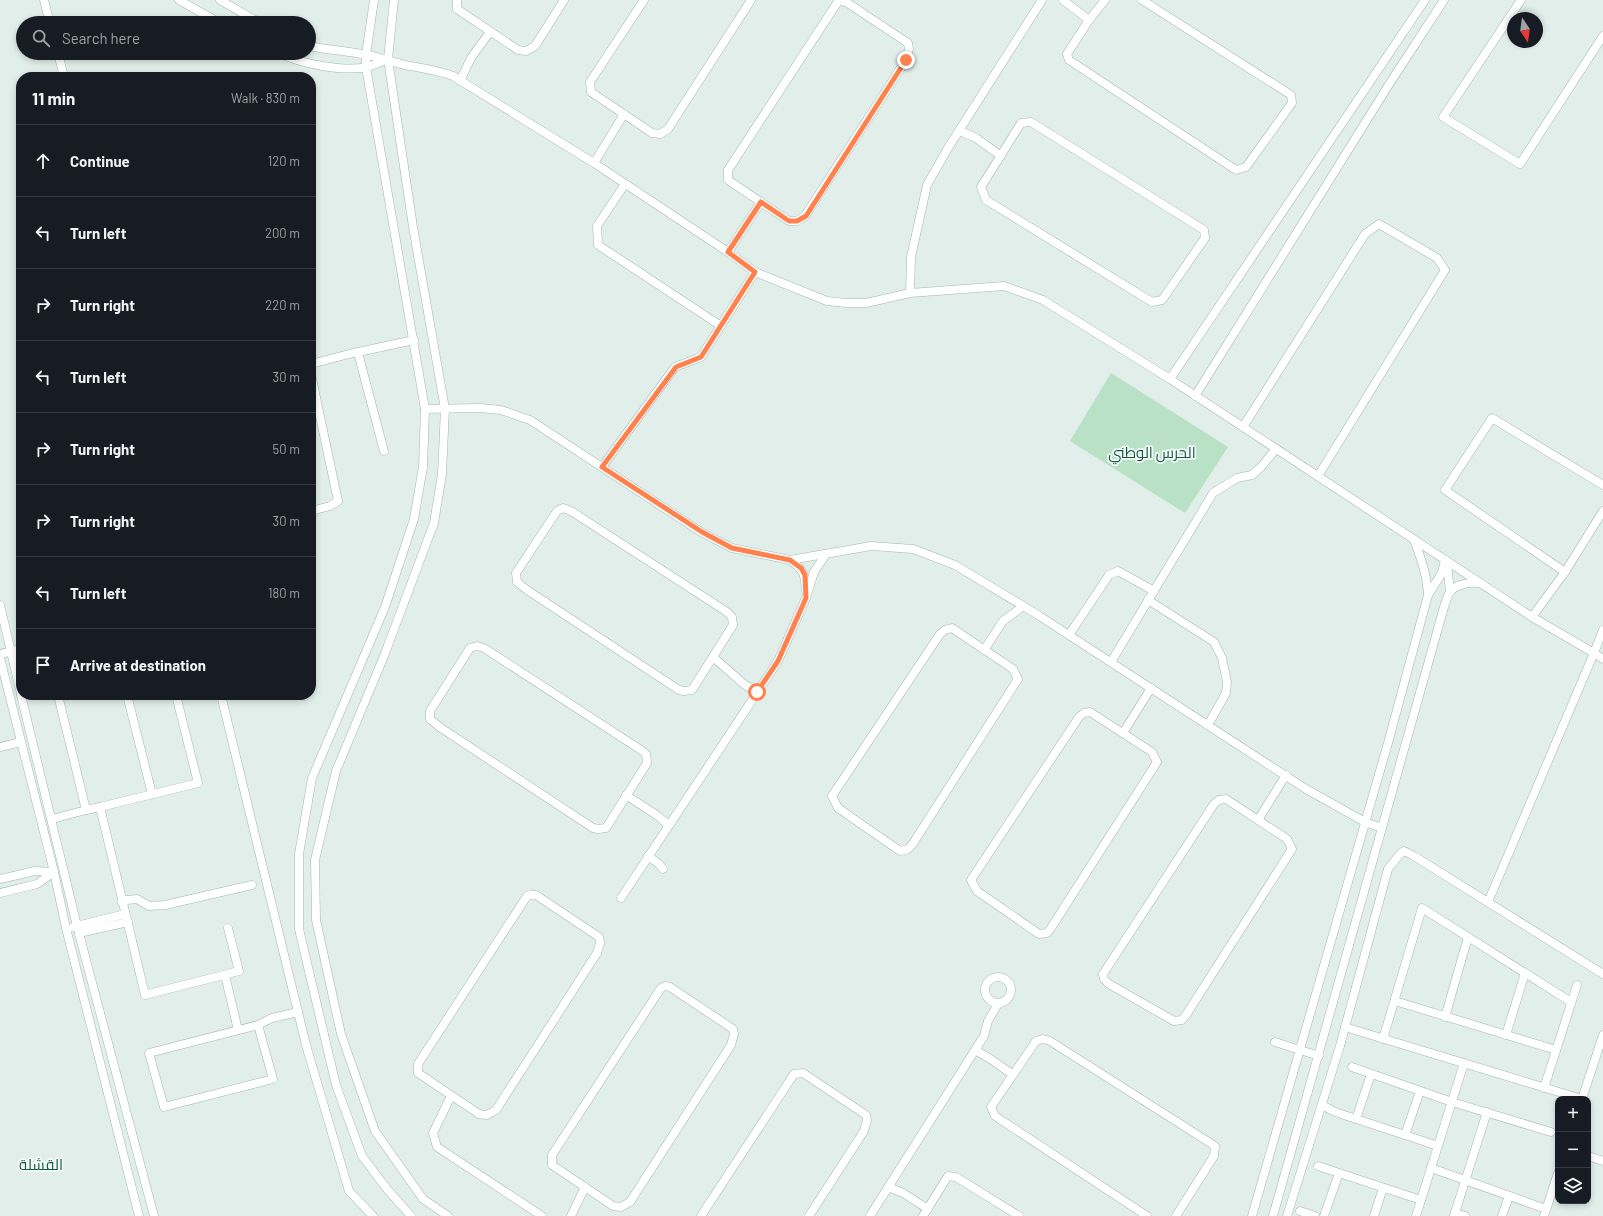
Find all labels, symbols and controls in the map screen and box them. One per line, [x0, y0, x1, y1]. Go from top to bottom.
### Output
north arrow [1507, 12, 1543, 48]
search box [16, 16, 316, 60]
icon: search [30, 27, 52, 49]
text: Search here [62, 29, 140, 47]
route end [897, 51, 915, 69]
text: 11 min [32, 88, 75, 108]
text: Walk · 830 m [231, 90, 300, 106]
icon: ahead [32, 150, 54, 172]
text: Continue [70, 152, 130, 170]
text: 120 m [268, 153, 300, 169]
icon: left [32, 222, 54, 244]
text: Turn left [70, 224, 126, 242]
text: 200 m [265, 225, 300, 241]
icon: right [32, 294, 54, 316]
text: Turn right [70, 296, 135, 314]
text: 220 m [265, 297, 300, 313]
icon: left [32, 366, 54, 388]
text: Turn left [70, 368, 126, 386]
text: 30 m [273, 369, 300, 385]
icon: right [32, 438, 54, 460]
text: Turn right [70, 440, 135, 458]
text: 50 m [273, 441, 300, 457]
district label: الحرس الوطني [1108, 443, 1196, 465]
icon: right [32, 510, 54, 532]
text: Turn right [70, 512, 135, 530]
text: 30 m [273, 513, 300, 529]
icon: left [32, 582, 54, 604]
text: Turn left [70, 584, 126, 602]
text: 180 m [268, 585, 300, 601]
icon: arrive [32, 654, 54, 676]
text: Arrive at destination [70, 656, 206, 674]
route start [748, 683, 766, 701]
map controls [1555, 1096, 1591, 1204]
button: + [1555, 1096, 1591, 1132]
button: − [1555, 1132, 1591, 1168]
district label: القشلة [19, 1155, 63, 1173]
button: layers [1555, 1168, 1591, 1204]

